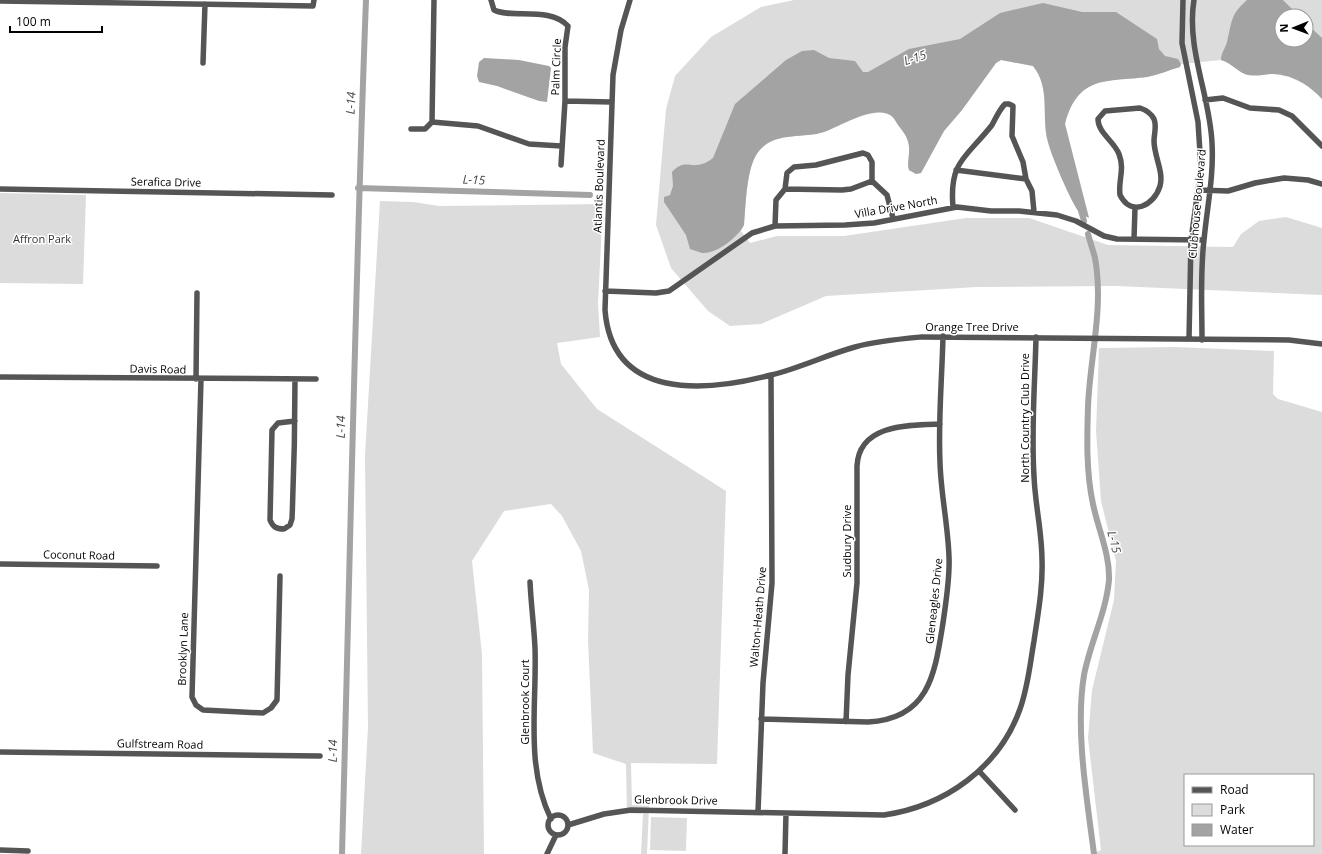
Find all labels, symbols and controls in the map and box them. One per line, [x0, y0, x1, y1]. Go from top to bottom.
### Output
scale bar [10, 8, 102, 34]
north arrow [1274, 8, 1314, 48]
text: 100 m [16, 13, 51, 30]
text: N [1276, 24, 1291, 33]
street label: Palm Circle [547, 38, 564, 96]
water label: L-15 [901, 46, 929, 69]
water label: L-14 [342, 91, 359, 115]
street label: Atlantis Boulevard [589, 139, 608, 233]
street label: Clubhouse Boulevard [1184, 149, 1209, 259]
water label: L-15 [462, 171, 486, 188]
street label: Serafica Drive [131, 173, 201, 190]
street label: Villa Drive North [853, 192, 938, 221]
park label: Affron Park [13, 231, 71, 246]
street label: Orange Tree Drive [925, 319, 1019, 334]
street label: North Country Club Drive [1017, 353, 1032, 483]
street label: Davis Road [130, 361, 186, 376]
water label: L-14 [332, 415, 349, 439]
street label: Sudbury Drive [839, 505, 854, 577]
water label: L-15 [1103, 529, 1126, 555]
street label: Coconut Road [43, 546, 115, 563]
street label: Gleneagles Drive [922, 557, 945, 644]
street label: Walton-Heath Drive [746, 566, 769, 668]
street label: Brooklyn Lane [174, 612, 191, 686]
street label: Glenbrook Court [517, 659, 532, 745]
street label: Gulfstream Road [117, 735, 203, 752]
water label: L-14 [324, 739, 341, 763]
legend [1184, 774, 1314, 846]
text: Road [1220, 781, 1249, 798]
street label: Glenbrook Drive [634, 791, 718, 808]
text: Park [1220, 801, 1246, 818]
text: Water [1220, 821, 1254, 838]

